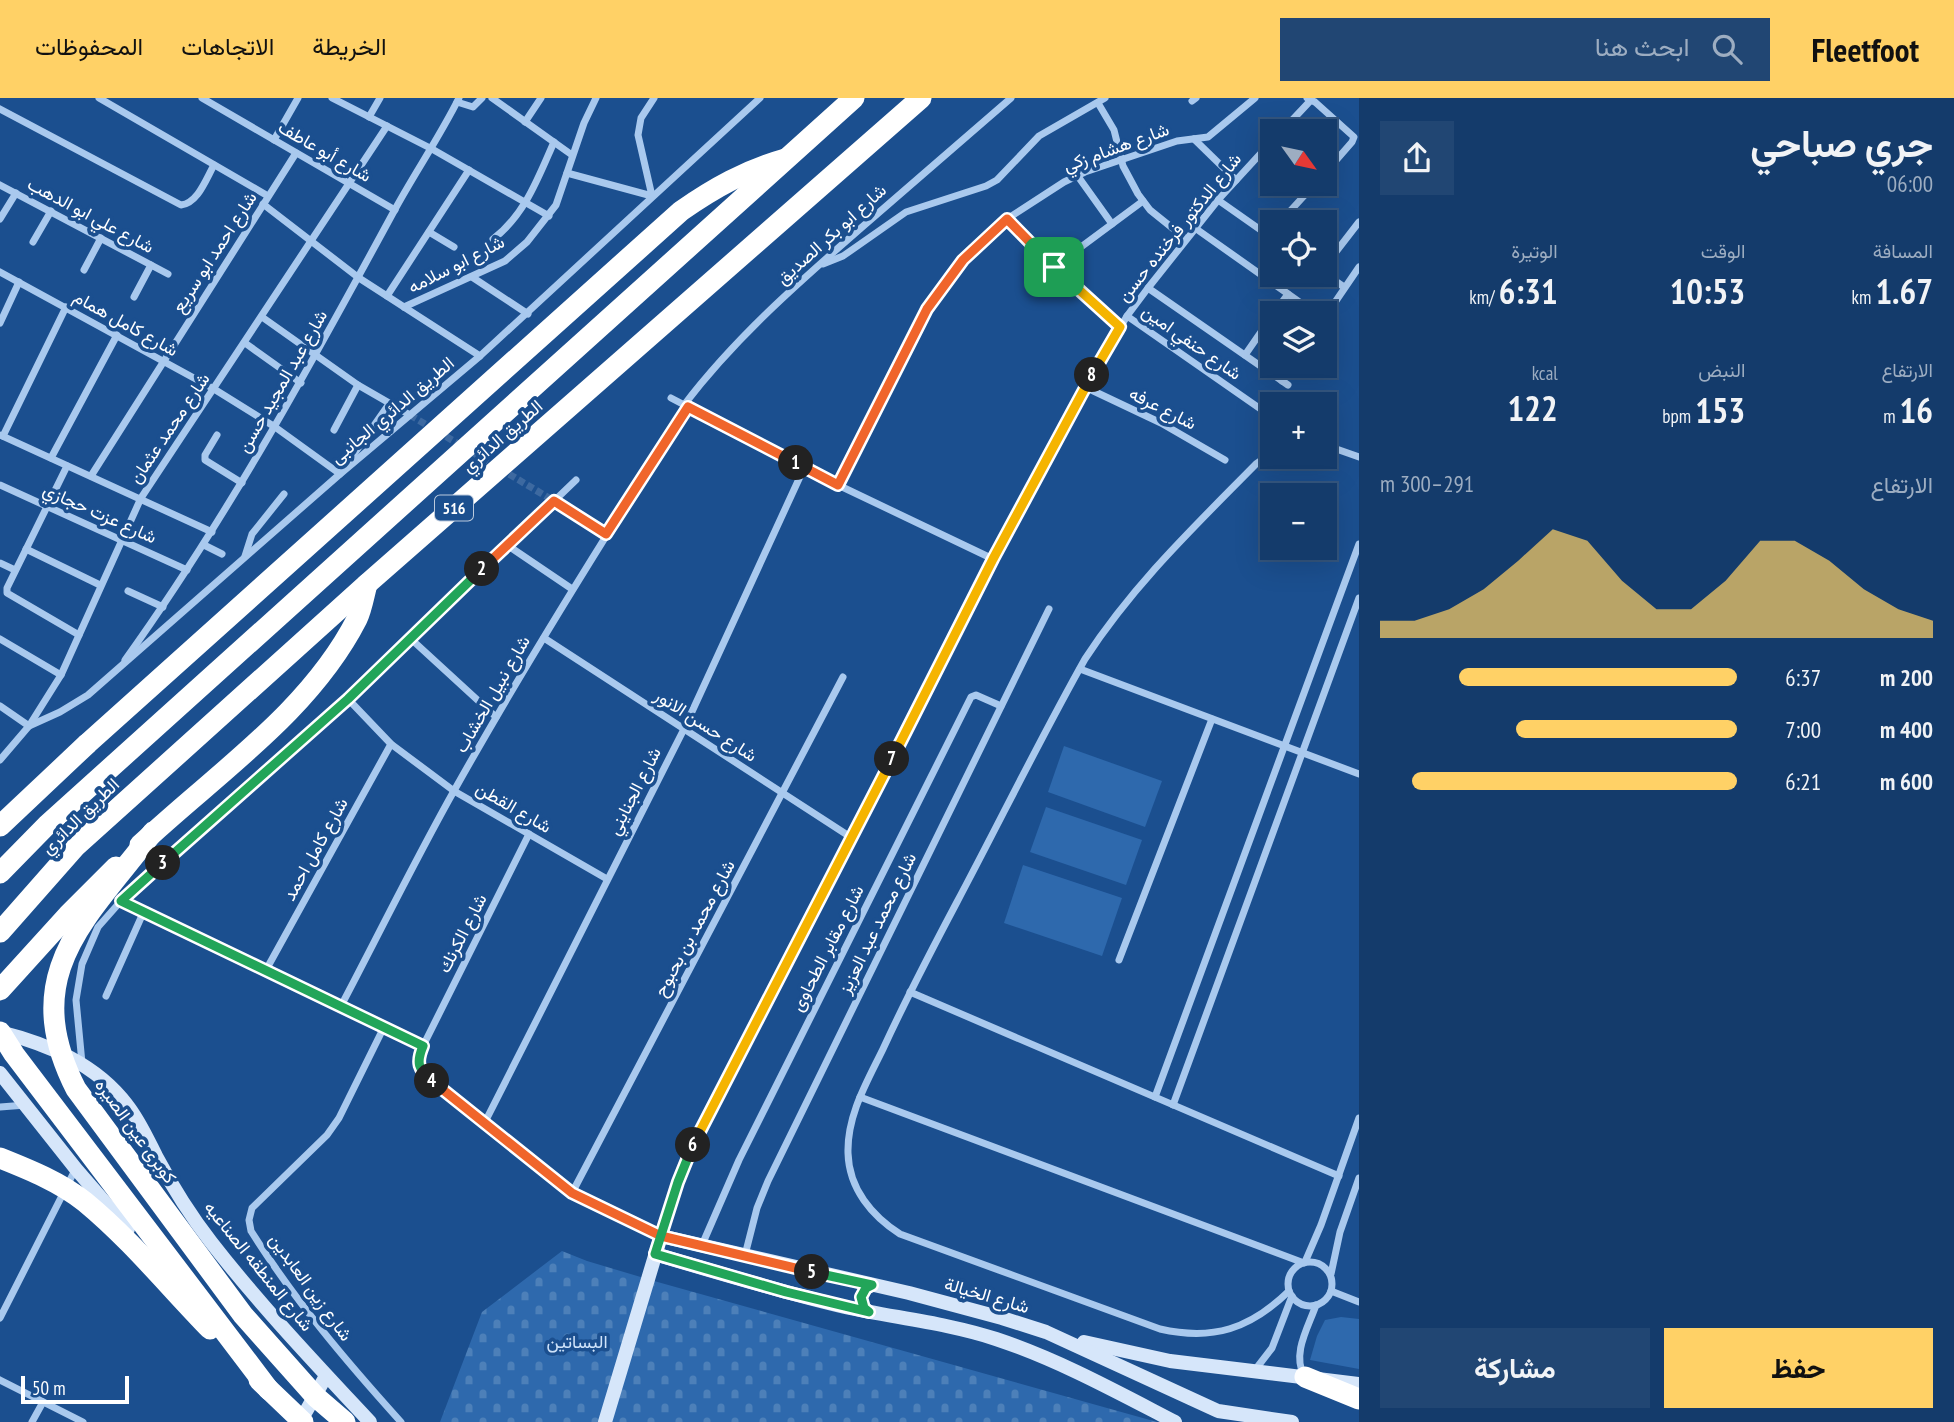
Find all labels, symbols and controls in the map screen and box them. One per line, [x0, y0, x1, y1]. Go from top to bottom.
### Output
search box [1280, 18, 1770, 81]
text: Fleetfoot [1812, 28, 1919, 71]
text: ابحث هنا [1595, 30, 1690, 63]
icon: search [1708, 30, 1746, 68]
text: المحفوظات [35, 31, 143, 62]
text: الاتجاهات [181, 31, 274, 62]
text: الخريطة [312, 31, 387, 62]
street label: شارع أبو عاطف [274, 115, 376, 188]
street label: شارع هشام زكي [1060, 117, 1174, 181]
text: جري صباحي [1750, 118, 1933, 167]
north arrow [1260, 119, 1337, 196]
map controls [1260, 119, 1337, 560]
button: share [1380, 121, 1454, 195]
street label: شارع الدكتور فرخنده حسن [1112, 148, 1247, 307]
text: 06:00 [1887, 169, 1933, 198]
street label: شارع علي ابو الدهب [22, 172, 158, 262]
street label: شارع ابو بكر الصديق [771, 178, 892, 290]
street label: شارع احمد ابو سريع [166, 187, 263, 317]
button: locate [1260, 210, 1337, 287]
street label: شارع ابو سلامه [404, 230, 509, 299]
pin [1024, 237, 1084, 297]
text: الوتيرة [1511, 239, 1558, 263]
text: الوقت [1701, 239, 1745, 263]
text: المسافة [1873, 239, 1933, 263]
icon: arrive [1035, 248, 1073, 286]
text: 6:31 [1499, 268, 1558, 314]
text: 10:53 [1670, 268, 1745, 314]
text: 1.67 [1875, 268, 1933, 314]
street label: شارع كامل همام [69, 285, 182, 362]
text: /km [1469, 285, 1499, 309]
text: km [1852, 285, 1875, 309]
street label: شارع حنفي امين [1135, 299, 1246, 388]
button: layers [1260, 301, 1337, 378]
street label: شارع عبد المجيد حسن [232, 305, 333, 457]
street label: الطريق الدائري الجانبى [325, 351, 461, 472]
pin: 8 [1074, 358, 1110, 392]
text: النبض [1698, 358, 1745, 382]
text: الارتفاع [1881, 358, 1933, 382]
text: kcal [1532, 361, 1558, 385]
text: 8 [1087, 362, 1096, 386]
street label: شارع محمد عثمان [123, 368, 215, 488]
street label: شارع عرفه [1125, 381, 1201, 436]
text: 122 [1507, 385, 1558, 431]
text: 153 [1695, 387, 1745, 433]
text: 16 [1900, 387, 1933, 433]
button: + [1260, 392, 1337, 469]
street label: الطريق الدائري [457, 395, 550, 481]
text: bpm [1662, 404, 1695, 428]
text: m [1883, 404, 1900, 428]
pin: 1 [778, 446, 814, 480]
text: 1 [791, 450, 800, 474]
text: 291–300 m [1380, 469, 1474, 498]
text: الارتفاع [1871, 470, 1933, 499]
street label: شارع عزت حجازي [38, 478, 161, 552]
button: − [1260, 483, 1337, 560]
road number: 516 [435, 496, 473, 520]
pin: 2 [464, 552, 500, 587]
text: 2 [477, 556, 486, 580]
street label: شارع نبيل الخشاب [449, 631, 536, 757]
text: 6:37 [1785, 663, 1821, 692]
text: 200 m [1880, 663, 1933, 692]
street label: شارع حسن الانور [649, 683, 762, 768]
text: 7:00 [1785, 715, 1821, 744]
text: 400 m [1880, 715, 1933, 744]
pin: 7 [874, 742, 910, 776]
street label: شارع الجنايني [602, 743, 670, 841]
text: 7 [887, 746, 896, 770]
text: 6:21 [1785, 767, 1821, 796]
text: 600 m [1880, 767, 1933, 796]
street label: الطريق الدائري [36, 773, 127, 862]
street label: شارع القطن [472, 776, 556, 839]
street label: شارع كامل احمد [277, 793, 354, 905]
pin: 3 [146, 846, 180, 880]
street label: شارع محمد عبد العزيز [832, 849, 922, 999]
text: 3 [158, 850, 167, 874]
street label: شارع محمد بن بحبوح [648, 856, 741, 1001]
street label: شارع مقابر الطحاوى [785, 881, 870, 1015]
street label: شارع الكرنك [432, 890, 493, 977]
pin: 4 [414, 1063, 450, 1098]
text: 4 [427, 1068, 436, 1092]
street label: كوبرى عين الصيره [90, 1074, 182, 1188]
pin: 6 [676, 1128, 710, 1162]
text: 6 [688, 1132, 697, 1156]
street label: شارع المنطقه الصناعيه [199, 1196, 319, 1336]
street label: شارع زين العابدين [263, 1229, 358, 1346]
pin: 5 [794, 1254, 830, 1290]
text: 5 [807, 1259, 816, 1283]
street label: شارع الخيالة [942, 1272, 1032, 1319]
button: مشاركة [1380, 1328, 1650, 1408]
button: حفظ [1664, 1328, 1933, 1408]
park label: البساتين [546, 1330, 608, 1353]
scale bar [21, 1373, 130, 1405]
text: 50 m [32, 1376, 66, 1400]

